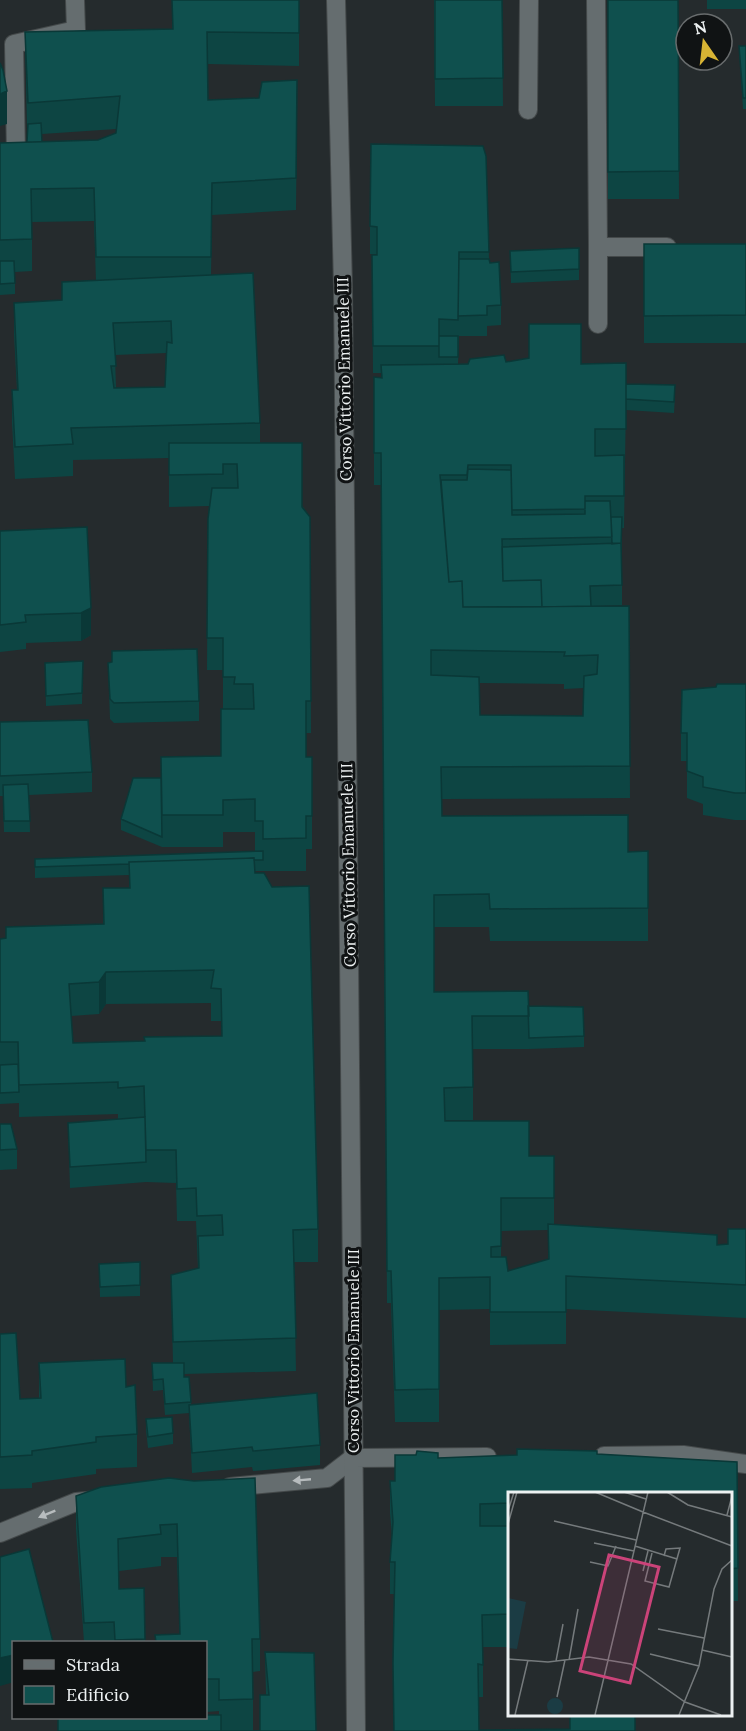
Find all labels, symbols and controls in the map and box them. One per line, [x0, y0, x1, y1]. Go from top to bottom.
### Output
north arrow [674, 12, 734, 72]
text: N [692, 16, 709, 39]
street label: Corso Vittorio Emanuele III [332, 277, 356, 481]
street label: Corso Vittorio Emanuele III [336, 763, 360, 967]
street label: Corso Vittorio Emanuele III [343, 1249, 363, 1453]
one-way arrow [292, 1475, 311, 1485]
inset map [508, 1492, 731, 1716]
one-way arrow [38, 1510, 56, 1519]
legend [12, 1641, 207, 1719]
text: Strada [66, 1653, 120, 1676]
text: Edificio [66, 1683, 129, 1706]

